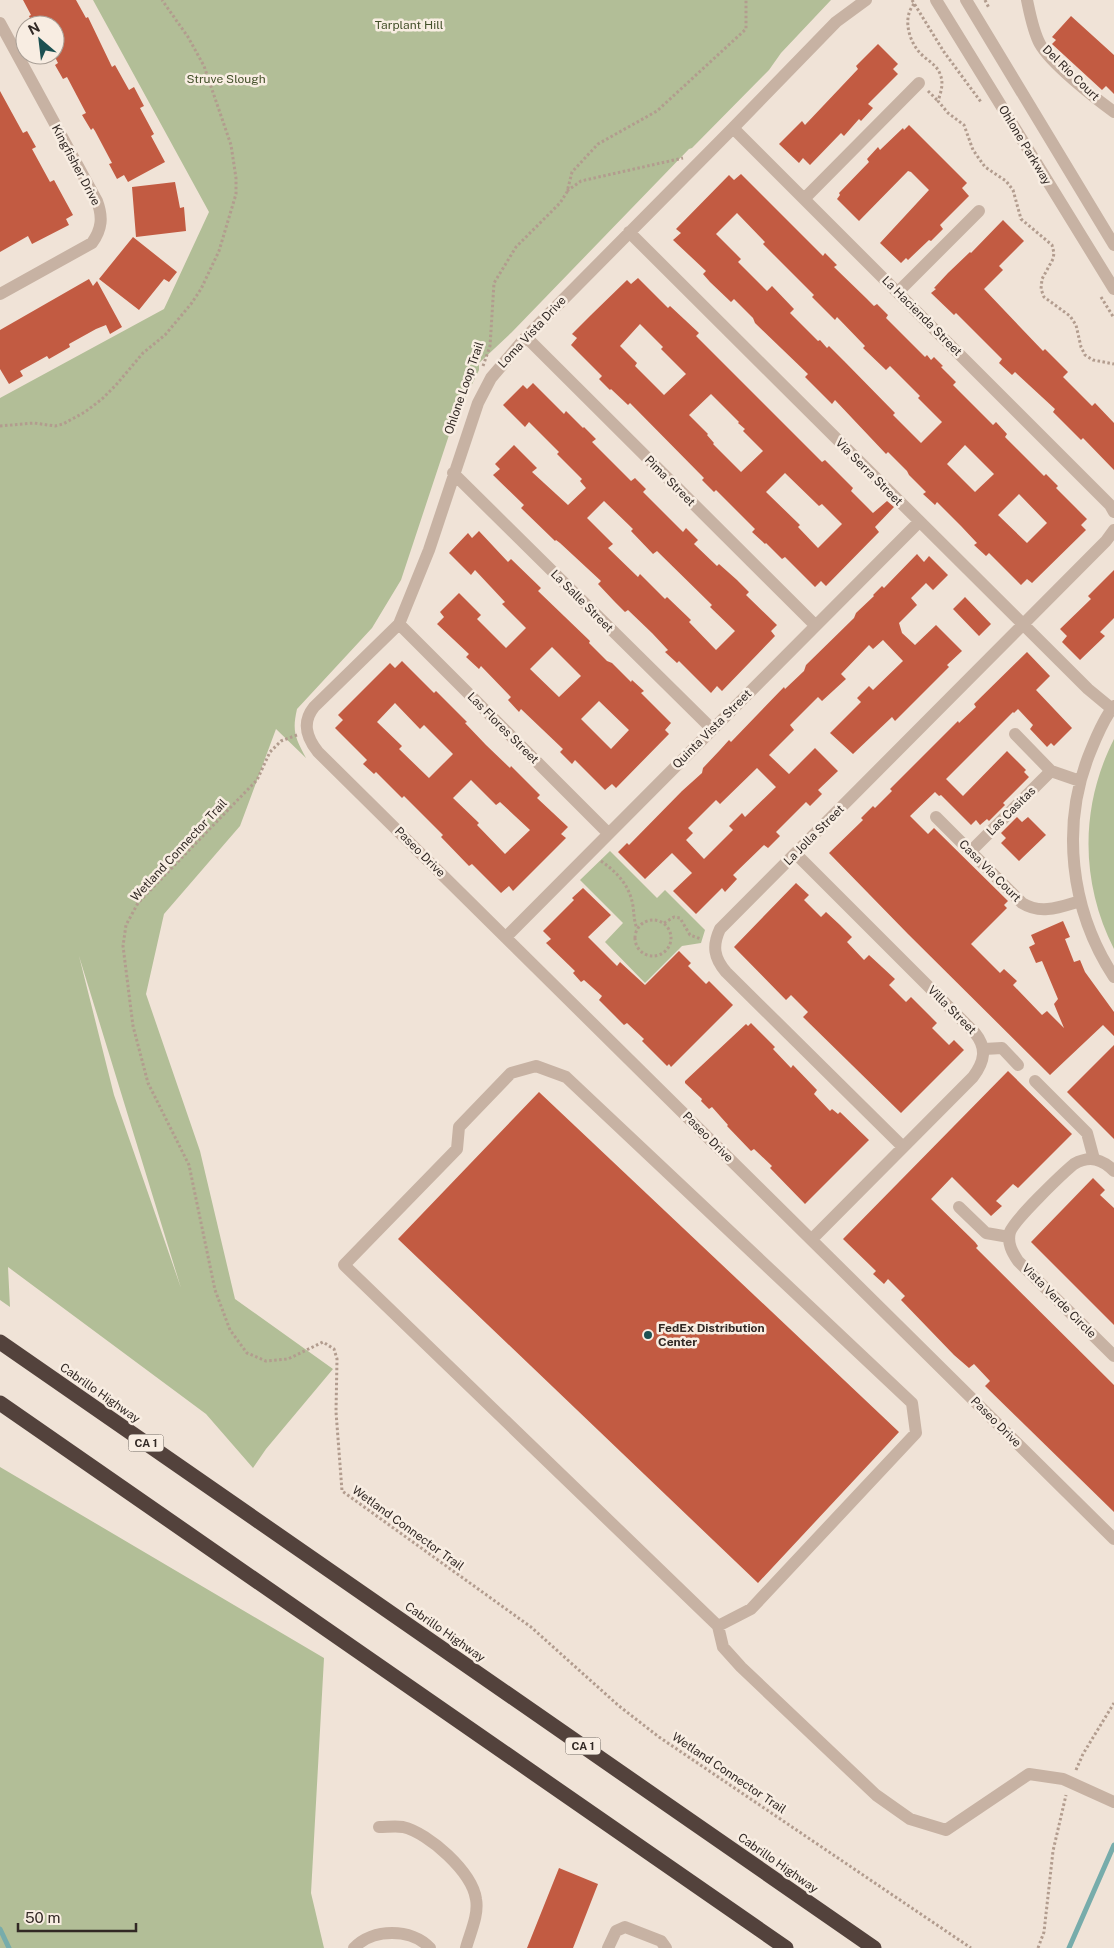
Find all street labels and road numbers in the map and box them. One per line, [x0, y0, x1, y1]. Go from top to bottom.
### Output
street label: Del Rio Court [1040, 42, 1103, 104]
street label: Ohlone Parkway [996, 103, 1055, 188]
street label: Kingfisher Drive [49, 122, 103, 208]
street label: La Hacienda Street [879, 273, 965, 359]
street label: Loma Vista Drive [495, 293, 569, 371]
street label: Ohlone Loop Trail [442, 339, 487, 436]
street label: Via Serra Street [833, 436, 906, 509]
street label: Pima Street [642, 453, 698, 509]
street label: La Salle Street [548, 567, 616, 635]
street label: Quinta Vista Street [670, 686, 755, 771]
street label: Las Flores Street [465, 690, 542, 767]
street label: Las Casitas [984, 784, 1038, 838]
street label: Wetland Connector Trail [128, 796, 230, 904]
street label: La Jolla Street [781, 802, 847, 868]
street label: Paseo Drive [392, 824, 448, 880]
street label: Casa Via Court [956, 837, 1024, 905]
street label: Villa Street [925, 983, 979, 1037]
street label: Paseo Drive [680, 1109, 736, 1165]
street label: Vista Verde Circle [1019, 1261, 1099, 1341]
street label: Cabrillo Highway [57, 1360, 143, 1426]
street label: Paseo Drive [968, 1394, 1024, 1450]
road number: CA 1 [128, 1435, 164, 1452]
street label: Wetland Connector Trail [349, 1483, 467, 1573]
street label: Cabrillo Highway [402, 1599, 488, 1665]
street label: Wetland Connector Trail [669, 1730, 789, 1817]
road number: CA 1 [566, 1738, 600, 1754]
street label: Cabrillo Highway [735, 1830, 821, 1896]

